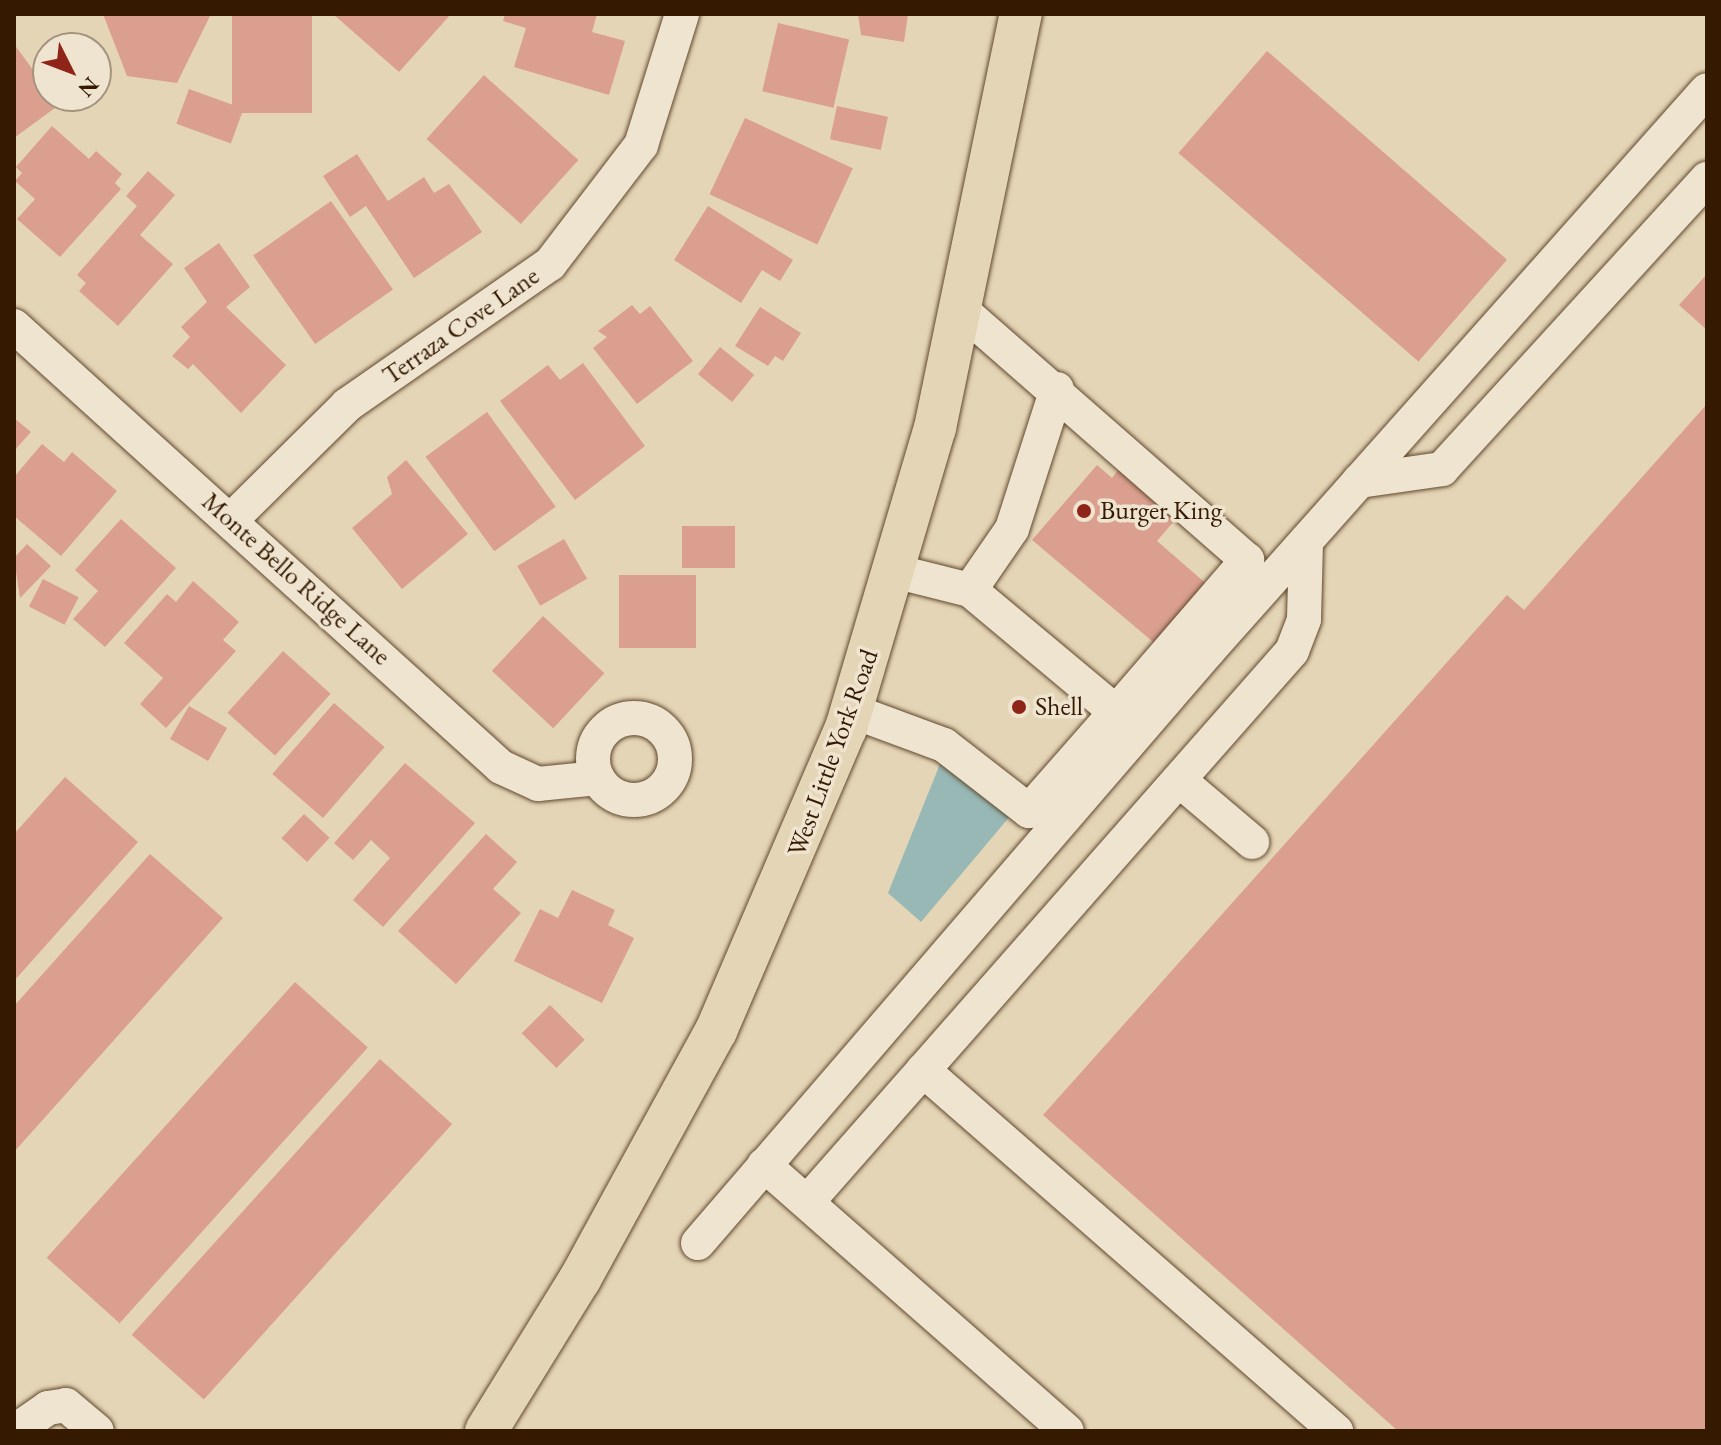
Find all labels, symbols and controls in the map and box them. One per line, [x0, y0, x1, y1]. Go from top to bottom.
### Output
north arrow [32, 32, 112, 112]
text: N [72, 71, 105, 103]
street label: Terraza Cove Lane [377, 260, 545, 392]
street label: Monte Bello Ridge Lane [195, 486, 397, 672]
place label: Burger King [1100, 495, 1222, 527]
marker: Burger King [1075, 502, 1093, 520]
street label: West Little York Road [781, 645, 885, 861]
place label: Shell [1035, 691, 1083, 723]
marker: Shell [1010, 698, 1028, 716]

